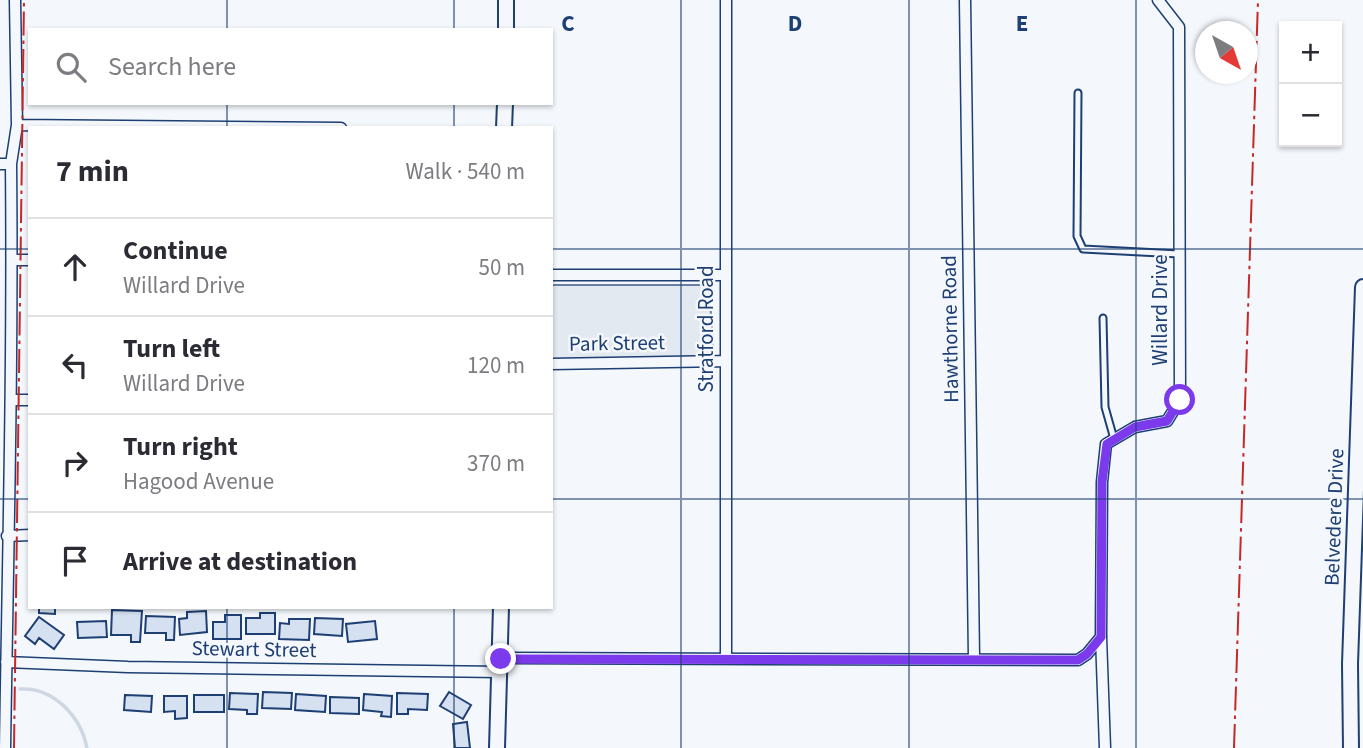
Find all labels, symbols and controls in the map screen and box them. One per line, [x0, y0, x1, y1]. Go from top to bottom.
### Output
text: C [561, 7, 575, 40]
text: D [788, 7, 802, 40]
text: E [1016, 7, 1028, 40]
north arrow [1195, 21, 1258, 84]
map controls [1279, 21, 1342, 147]
button: + [1279, 21, 1342, 84]
search box [28, 28, 553, 105]
icon: search [52, 48, 90, 86]
text: Search here [108, 48, 236, 85]
button: − [1279, 84, 1342, 147]
text: 7 min [56, 150, 129, 193]
text: Walk · 540 m [406, 155, 525, 188]
text: Continue [123, 232, 228, 269]
icon: ahead [56, 248, 94, 286]
text: 50 m [478, 251, 525, 284]
street label: Willard Drive [1145, 254, 1175, 366]
street label: Hawthorne Road [934, 255, 966, 403]
street label: Stratford Road [691, 265, 721, 393]
text: Willard Drive [123, 269, 245, 302]
street label: Park Street [569, 327, 665, 359]
text: Turn left [123, 330, 220, 367]
icon: left [56, 346, 94, 384]
text: 120 m [467, 349, 525, 382]
text: Willard Drive [123, 367, 245, 400]
route start [1164, 384, 1195, 415]
text: Turn right [123, 428, 238, 465]
icon: right [56, 444, 94, 482]
text: 370 m [467, 447, 525, 480]
street label: Belvedere Drive [1317, 448, 1351, 586]
text: Hagood Avenue [123, 465, 274, 498]
icon: arrive [56, 542, 94, 580]
text: Arrive at destination [123, 543, 357, 580]
street label: Stewart Street [191, 633, 317, 665]
route end [485, 643, 516, 674]

